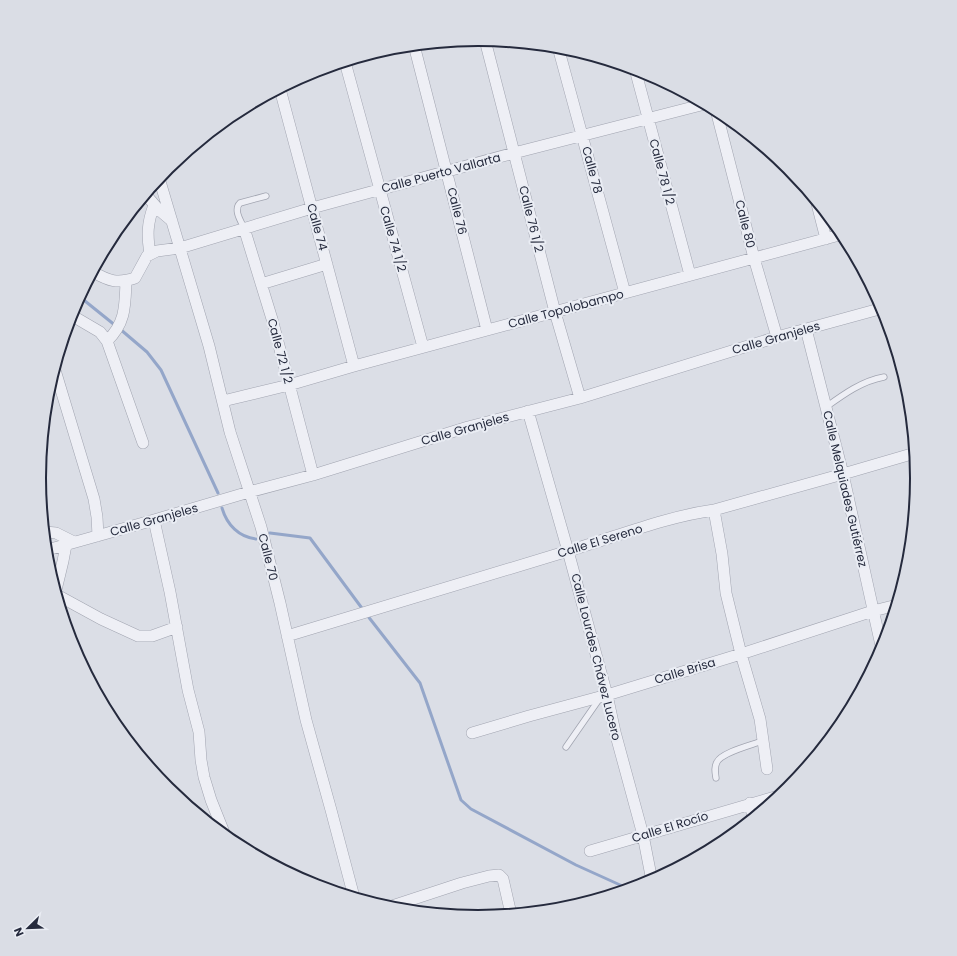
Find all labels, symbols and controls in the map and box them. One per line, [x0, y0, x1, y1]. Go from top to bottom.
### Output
street label: Calle 78 1/2 [646, 137, 679, 207]
street label: Calle 78 [578, 144, 607, 195]
street label: Calle Puerto Vallarta [379, 148, 502, 197]
street label: Calle 76 1/2 [515, 184, 548, 254]
street label: Calle 76 [443, 185, 472, 236]
street label: Calle 80 [731, 198, 760, 250]
street label: Calle 74 [303, 201, 332, 253]
street label: Calle 74 1/2 [376, 204, 411, 274]
street label: Calle Topolobampo [506, 285, 626, 332]
street label: Calle 72 1/2 [264, 316, 297, 386]
street label: Calle Granjeles [730, 317, 822, 358]
street label: Calle Granjeles [419, 408, 511, 449]
street label: Calle Melquiades Gutiérrez [819, 409, 872, 569]
street label: Calle Granjeles [108, 499, 200, 540]
street label: Calle El Sereno [555, 519, 645, 562]
street label: Calle 70 [254, 532, 283, 582]
street label: Calle Lourdes Chávez Lucero [567, 572, 626, 742]
street label: Calle Brisa [652, 653, 718, 688]
street label: Calle El Rocío [630, 807, 710, 846]
north arrow [8, 908, 48, 948]
text: N [10, 925, 28, 939]

